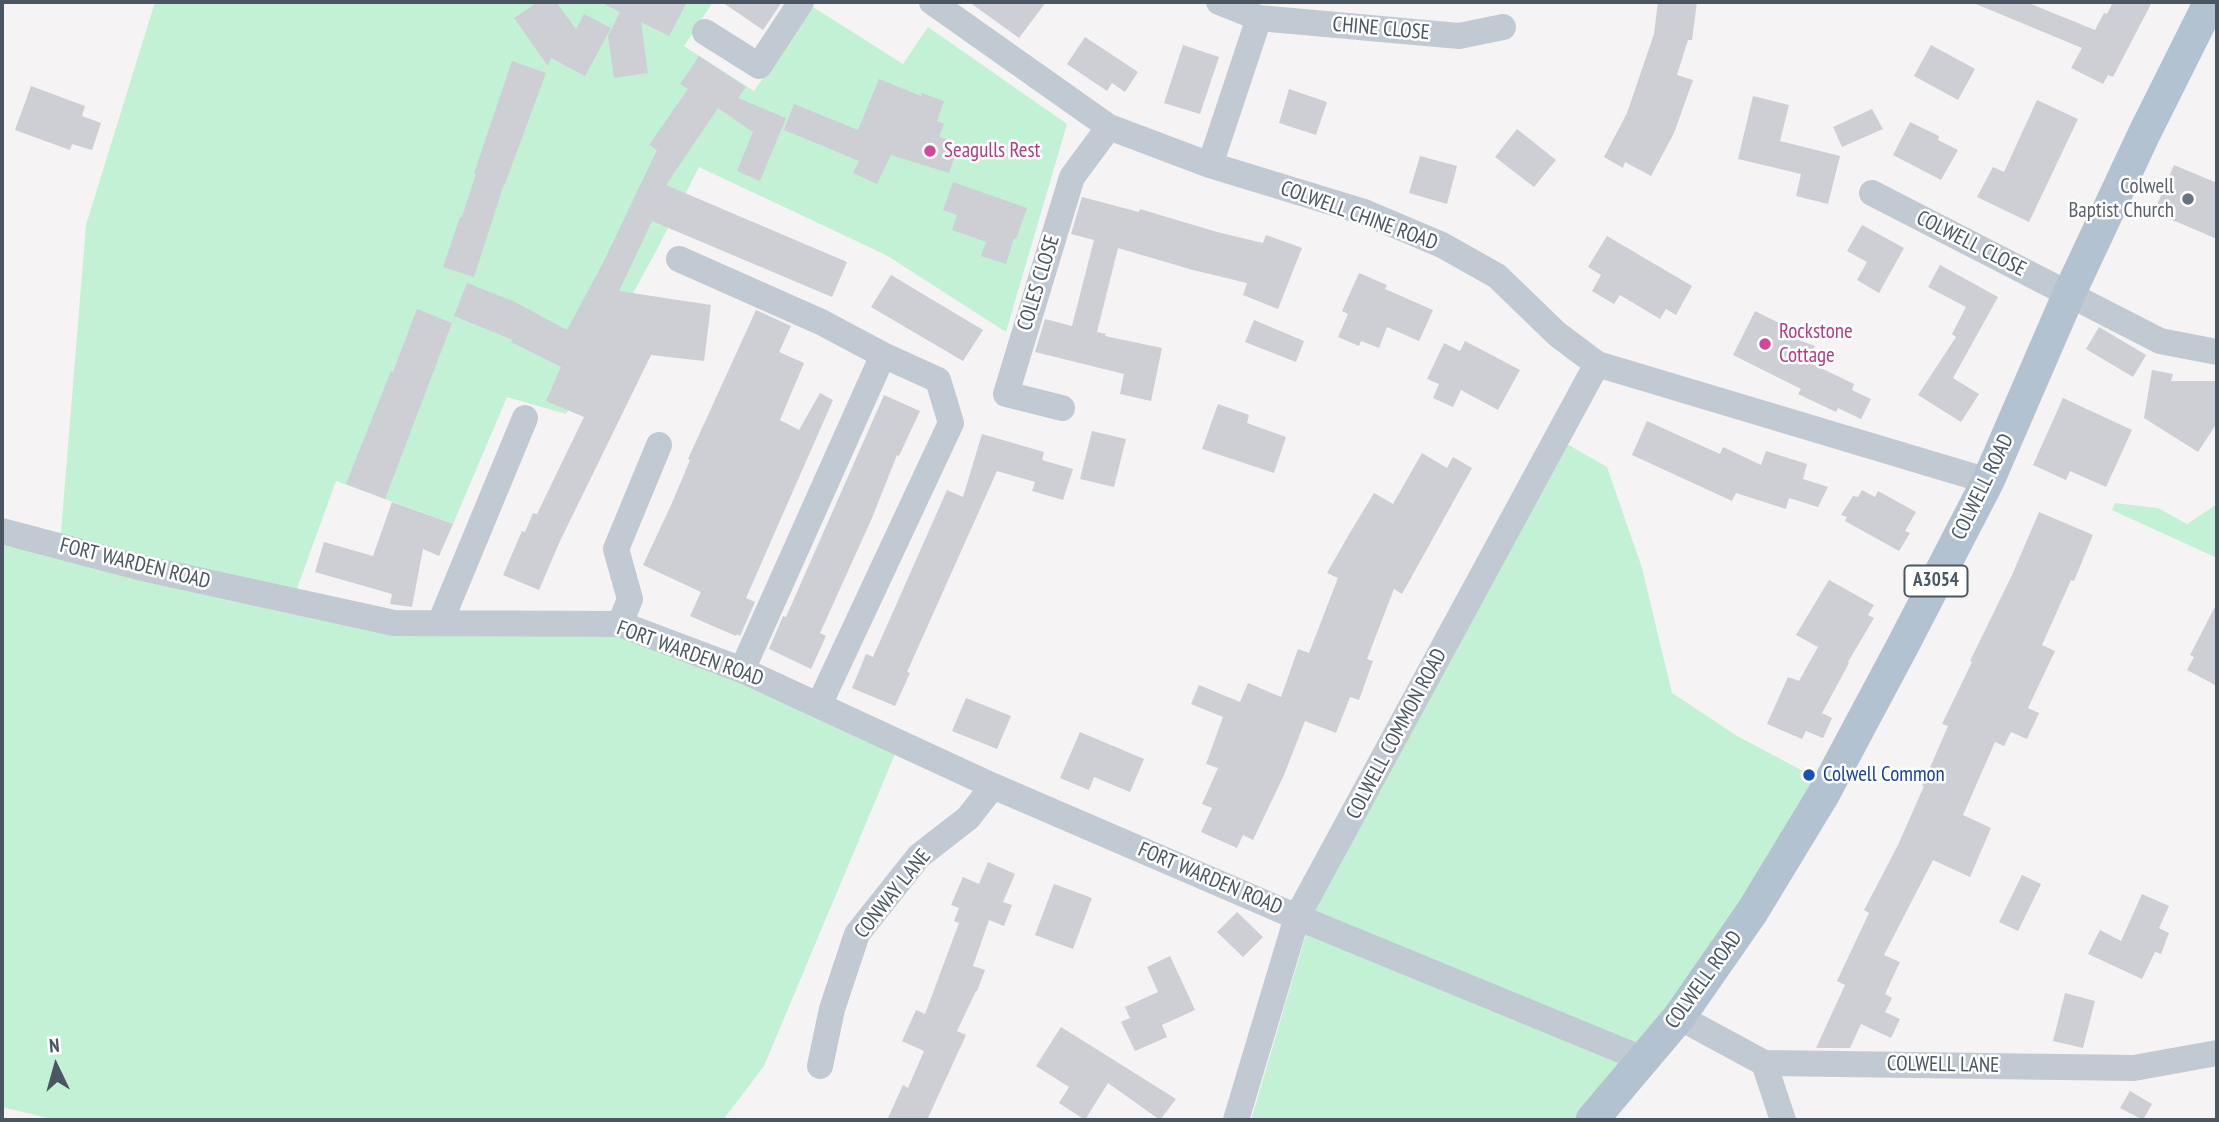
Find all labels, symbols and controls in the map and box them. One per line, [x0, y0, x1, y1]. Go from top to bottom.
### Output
street label: CHINE CLOSE [1331, 12, 1431, 46]
place label: Seagulls Rest [944, 138, 1040, 164]
marker: Seagulls Rest [922, 143, 938, 159]
place label: Colwell Baptist Church [2068, 174, 2174, 224]
street label: COLWELL CHINE ROAD [1277, 176, 1441, 256]
marker: Colwell Baptist Church [2180, 191, 2196, 207]
street label: COLWELL CLOSE [1912, 206, 2030, 282]
street label: COLES CLOSE [1013, 232, 1065, 334]
place label: Rockstone Cottage [1779, 319, 1853, 369]
marker: Rockstone Cottage [1757, 336, 1773, 352]
street label: COLWELL ROAD [1947, 430, 2019, 544]
street label: FORT WARDEN ROAD [57, 533, 213, 595]
road number: A3054 [1904, 566, 1968, 596]
street label: FORT WARDEN ROAD [613, 616, 767, 692]
street label: COLWELL COMMON ROAD [1341, 644, 1453, 824]
place label: Colwell Common [1823, 762, 1945, 788]
marker: Colwell Common [1801, 767, 1817, 783]
street label: FORT WARDEN ROAD [1134, 837, 1286, 921]
street label: CONWAY LANE [849, 844, 937, 944]
street label: COLWELL ROAD [1660, 926, 1748, 1034]
north arrow [21, 1031, 91, 1101]
text: N [48, 1033, 60, 1057]
street label: COLWELL LANE [1887, 1051, 1999, 1079]

